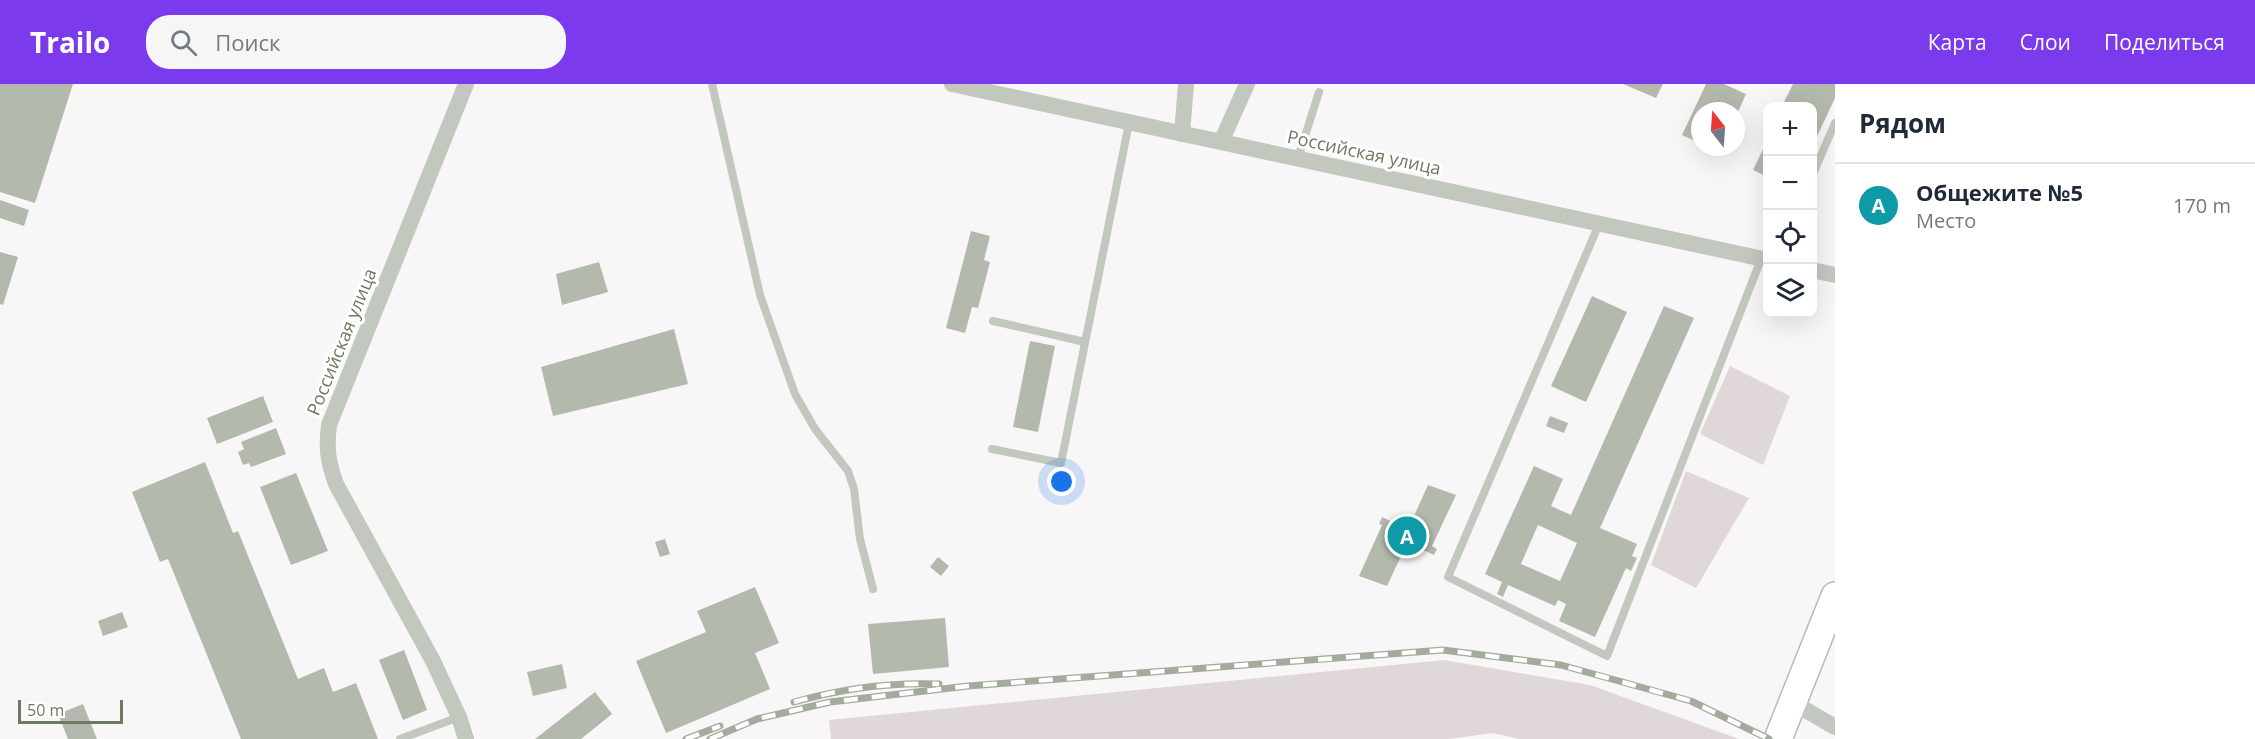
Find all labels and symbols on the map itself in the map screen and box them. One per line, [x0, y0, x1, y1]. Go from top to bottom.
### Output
north arrow [1691, 102, 1745, 156]
street label: Российская улица [1285, 124, 1443, 180]
street label: Российская улица [301, 265, 381, 419]
your location [1047, 467, 1076, 496]
pin: A [1388, 514, 1426, 558]
scale bar [18, 697, 123, 724]

